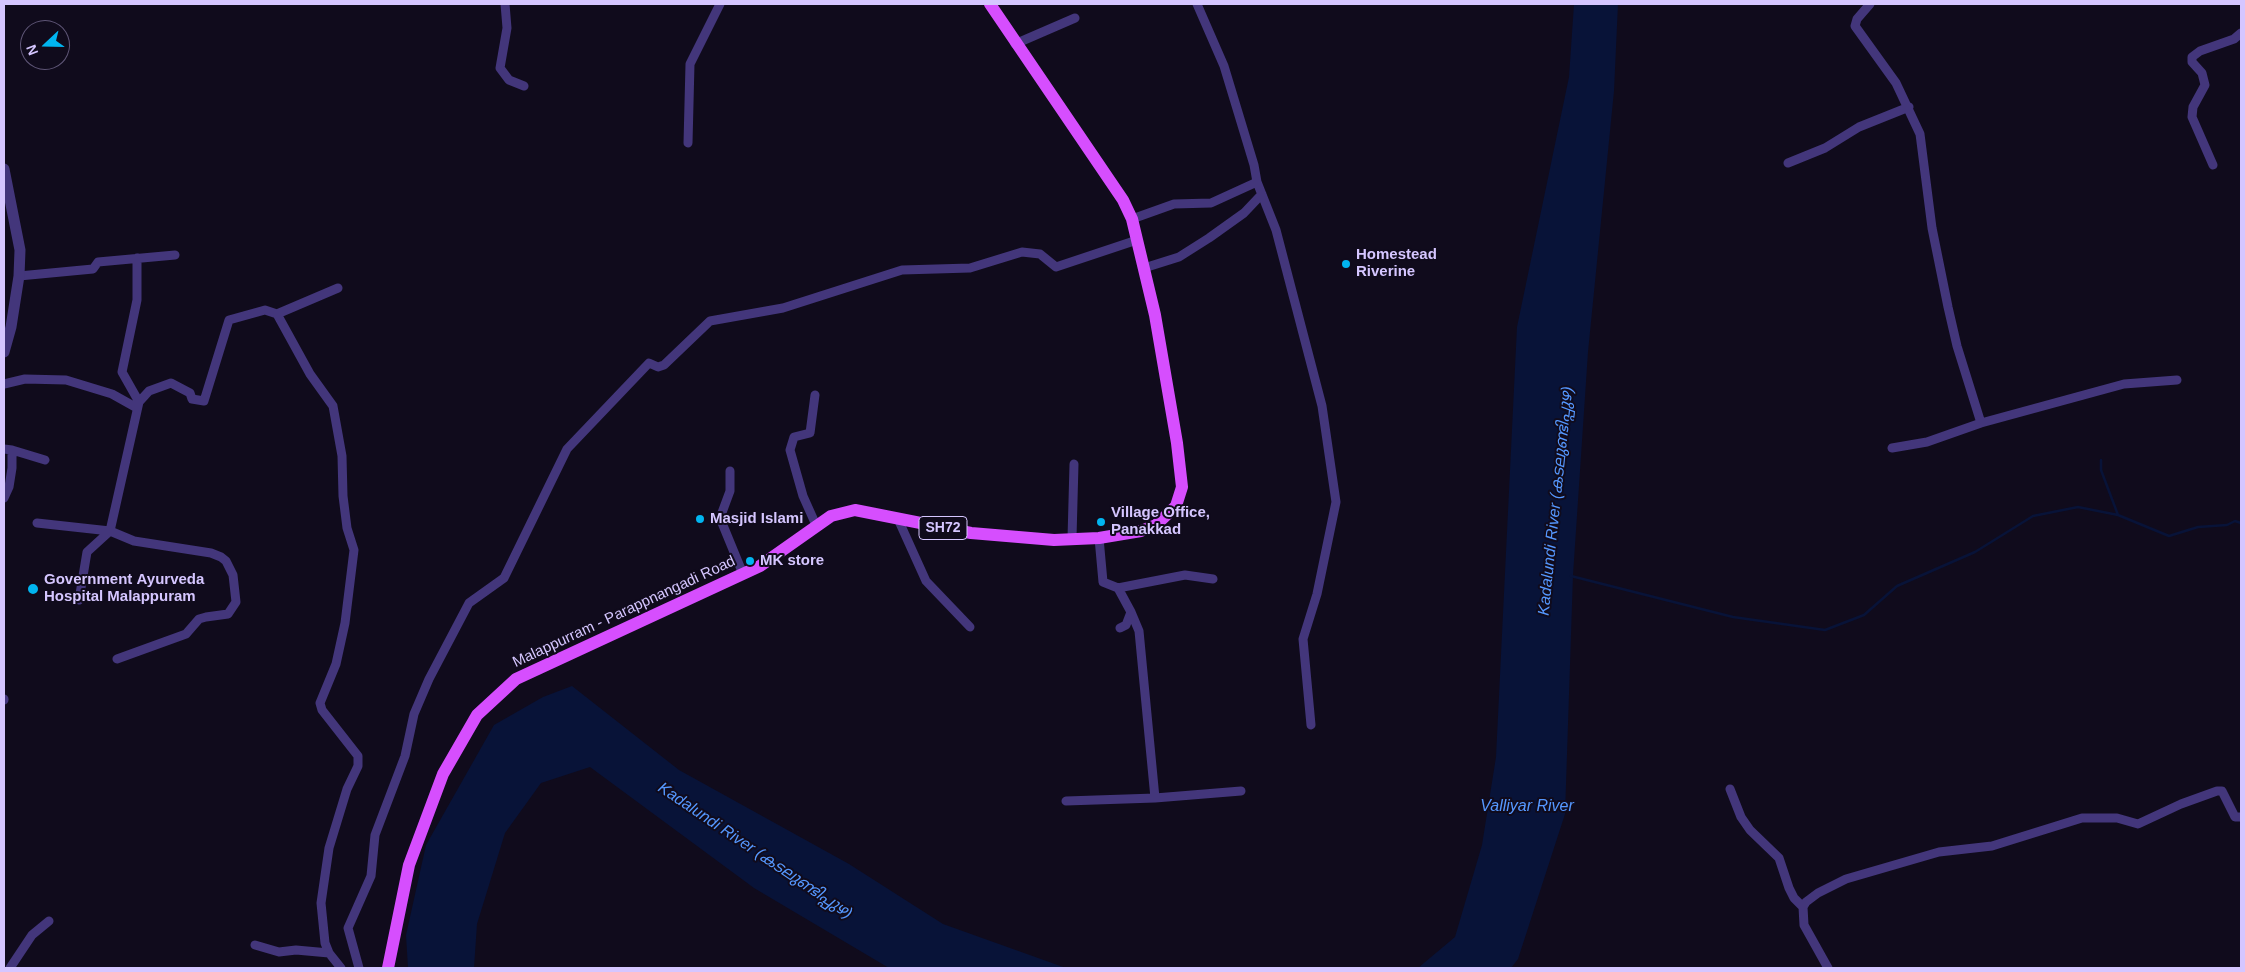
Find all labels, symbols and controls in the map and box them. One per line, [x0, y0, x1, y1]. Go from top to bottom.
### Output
north arrow [20, 20, 70, 70]
text: N [23, 42, 41, 58]
place label: Homestead Riverine [1356, 246, 1437, 281]
marker: Homestead Riverine [1340, 258, 1352, 270]
water label: Kadalundi River (കടലുണ്ടിപ്പുഴ) [1534, 386, 1578, 616]
place label: Village Office, Panakkad [1111, 504, 1210, 539]
place label: Masjid Islami [710, 510, 803, 528]
marker: Masjid Islami [694, 513, 706, 525]
road number: SH72 [919, 516, 967, 540]
marker: Village Office, Panakkad [1095, 516, 1107, 528]
street label: Malappurram - Parappnangadi Road [510, 552, 738, 672]
place label: MK store [760, 552, 824, 570]
marker: MK store [744, 555, 756, 567]
place label: Government Ayurveda Hospital Malappuram [44, 571, 204, 606]
marker: Government Ayurveda Hospital Malappuram [26, 582, 40, 596]
water label: Kadalundi River (കടലുണ്ടിപ്പുഴ) [654, 779, 856, 923]
water label: Valliyar River [1480, 797, 1574, 817]

